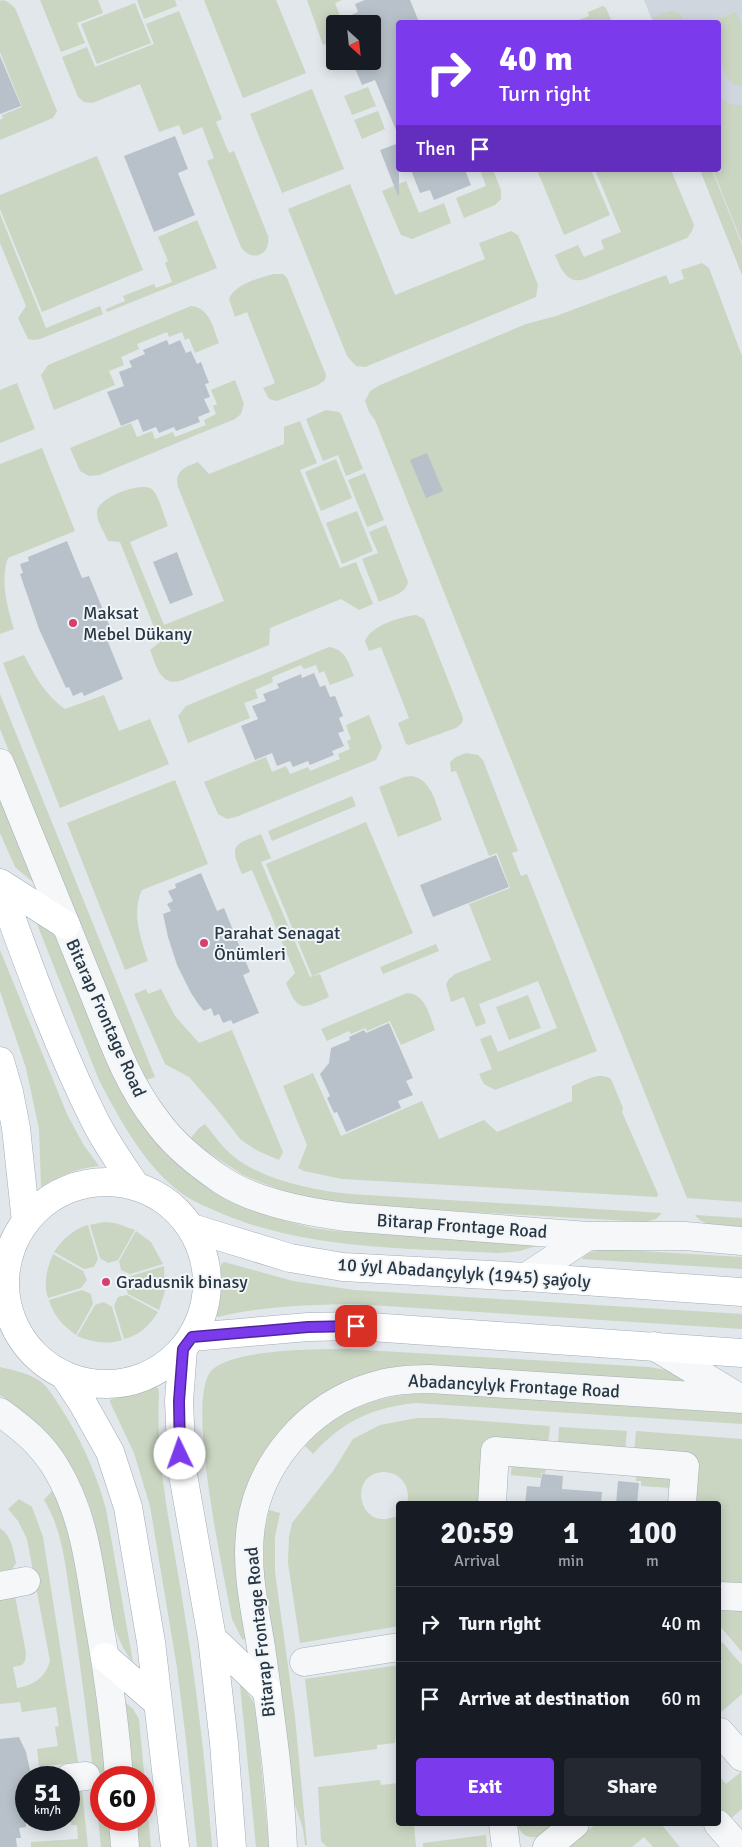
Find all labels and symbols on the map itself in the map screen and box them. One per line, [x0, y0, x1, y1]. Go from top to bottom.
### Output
north arrow [326, 15, 381, 70]
place label: Maksat Mebel Dükany [83, 602, 192, 645]
marker: Maksat Mebel Dükany [67, 617, 79, 629]
place label: Parahat Senagat Önümleri [214, 922, 340, 965]
street label: Bitarap Frontage Road [61, 935, 151, 1101]
marker: Parahat Senagat Önümleri [198, 937, 210, 949]
street label: Bitarap Frontage Road [376, 1209, 548, 1243]
street label: 10 ýyl Abadançylyk (1945) şaýoly [337, 1253, 592, 1293]
place label: Gradusnik binasy [116, 1271, 248, 1293]
marker: Gradusnik binasy [100, 1276, 112, 1288]
pin [335, 1305, 377, 1347]
street label: Abadancylyk Frontage Road [407, 1369, 621, 1403]
position arrow [153, 1427, 205, 1479]
street label: Bitarap Frontage Road [240, 1546, 280, 1718]
speed limit sign: 60 [90, 1766, 155, 1831]

